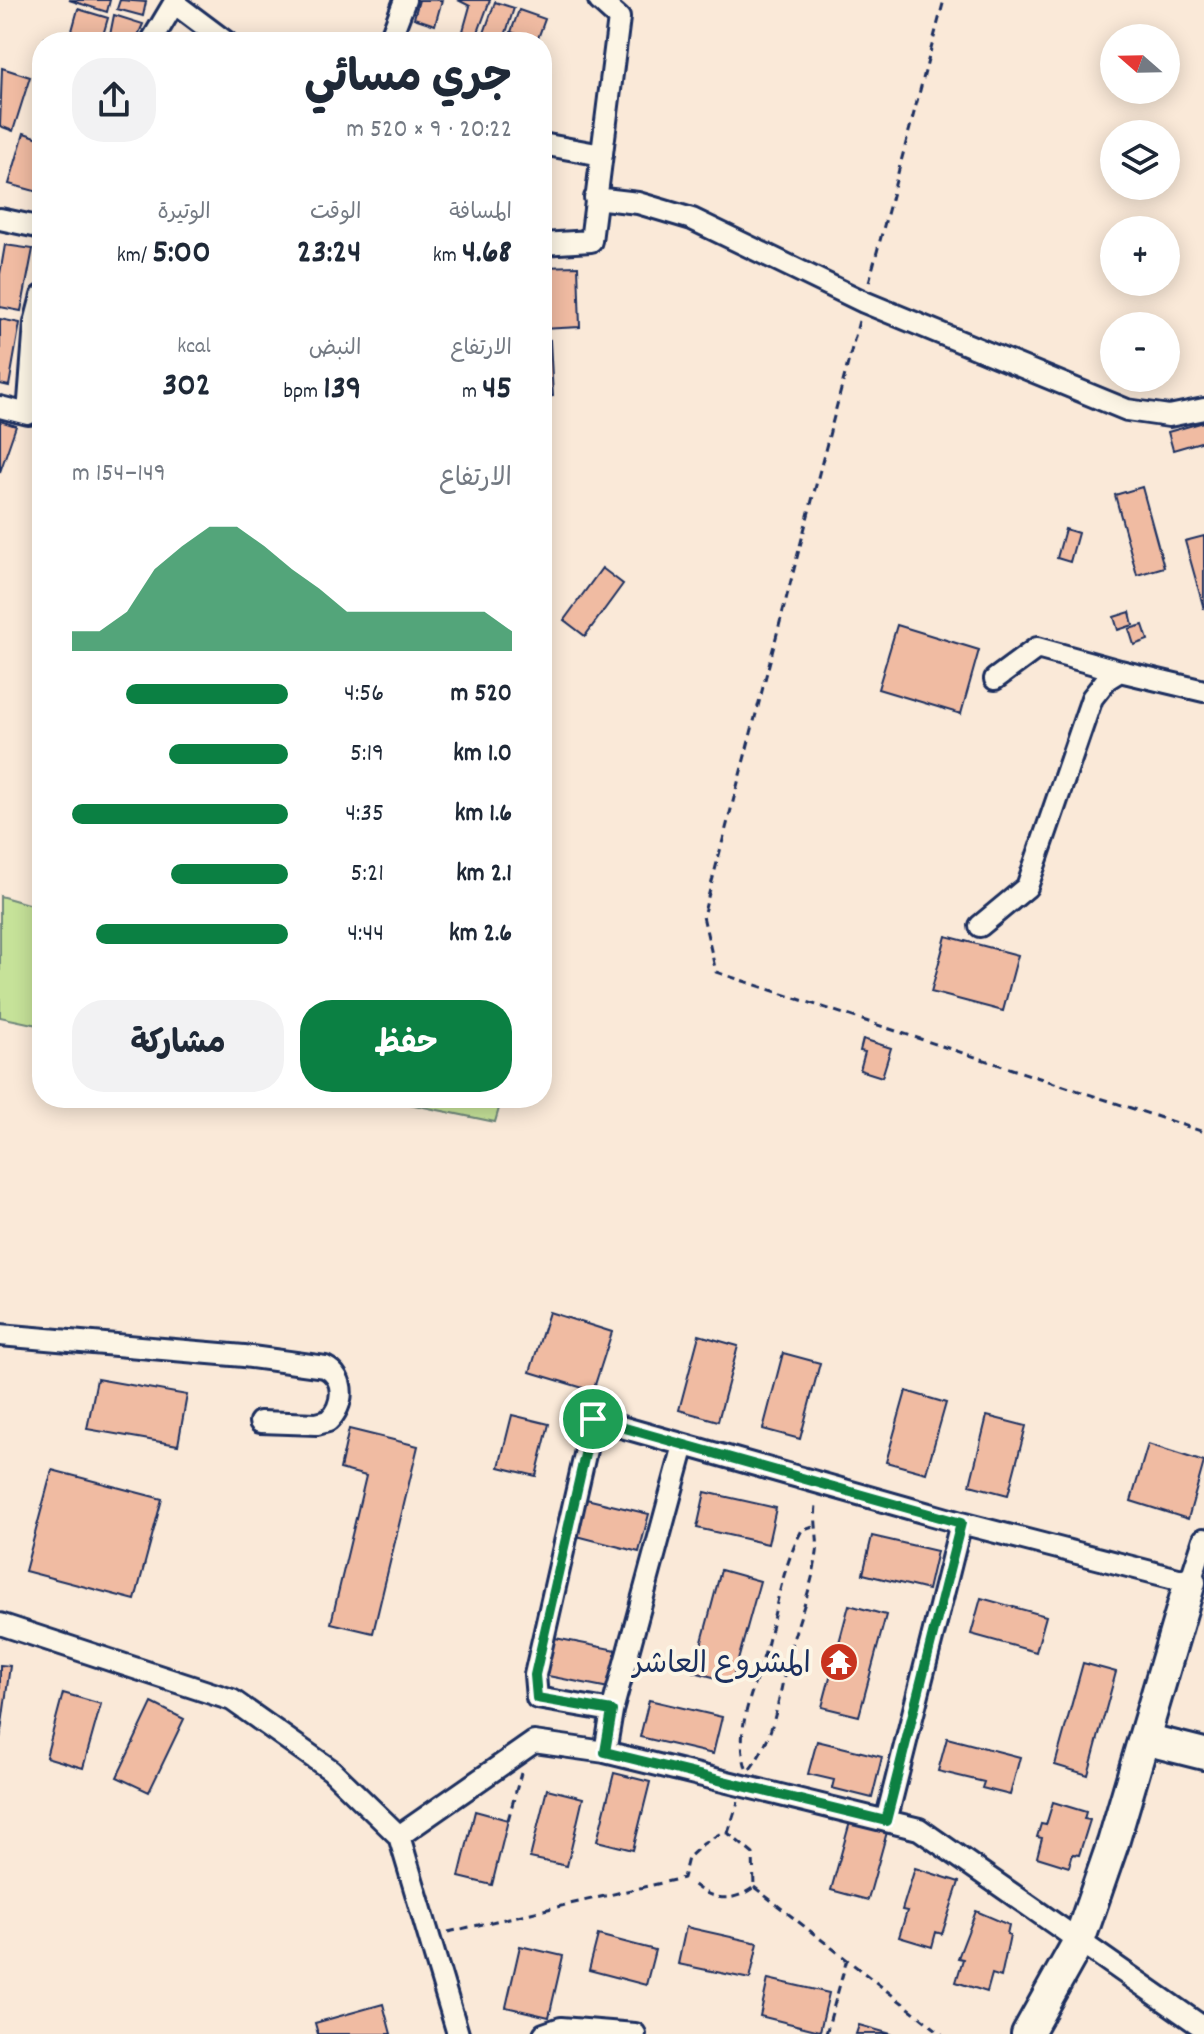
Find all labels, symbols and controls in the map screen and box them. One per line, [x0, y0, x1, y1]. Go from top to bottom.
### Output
north arrow [1100, 24, 1180, 104]
map controls [1100, 24, 1180, 392]
text: جري مسائي [304, 50, 512, 113]
button: share [72, 58, 156, 142]
text: 20:22 · 9 × 520 m [346, 112, 512, 149]
button: layers [1100, 120, 1180, 200]
text: الوتيرة [158, 198, 211, 229]
text: الوقت [310, 198, 361, 229]
text: المسافة [449, 198, 512, 229]
button: + [1100, 216, 1180, 296]
text: 5:00 [152, 230, 211, 279]
text: 23:24 [297, 230, 361, 279]
text: 4.68 [462, 230, 512, 279]
text: /km [117, 241, 152, 272]
text: km [433, 241, 462, 272]
button: − [1100, 312, 1180, 392]
text: kcal [177, 332, 211, 363]
text: النبض [309, 334, 361, 365]
text: الارتفاع [450, 334, 512, 365]
text: 302 [162, 363, 211, 412]
text: 139 [323, 366, 361, 415]
text: 45 [482, 366, 512, 415]
text: bpm [283, 377, 323, 408]
text: m [462, 377, 482, 408]
text: 149–154 m [72, 456, 166, 493]
text: الارتفاع [439, 461, 512, 498]
text: 4:56 [344, 676, 384, 713]
text: 520 m [451, 676, 512, 713]
text: 5:19 [350, 736, 384, 773]
text: 1.0 km [453, 736, 512, 773]
text: 4:35 [345, 796, 384, 833]
text: 1.6 km [455, 796, 512, 833]
text: 5:21 [351, 856, 384, 893]
text: 2.1 km [456, 856, 512, 893]
text: 4:44 [347, 916, 384, 953]
text: 2.6 km [449, 916, 512, 953]
button: مشاركة [72, 1000, 284, 1092]
button: حفظ [300, 1000, 512, 1092]
pin [559, 1385, 627, 1453]
icon: arrive [571, 1397, 615, 1441]
temple icon: المشروع العاشر [818, 1641, 860, 1683]
place label: المشروع العاشر [630, 1645, 811, 1688]

